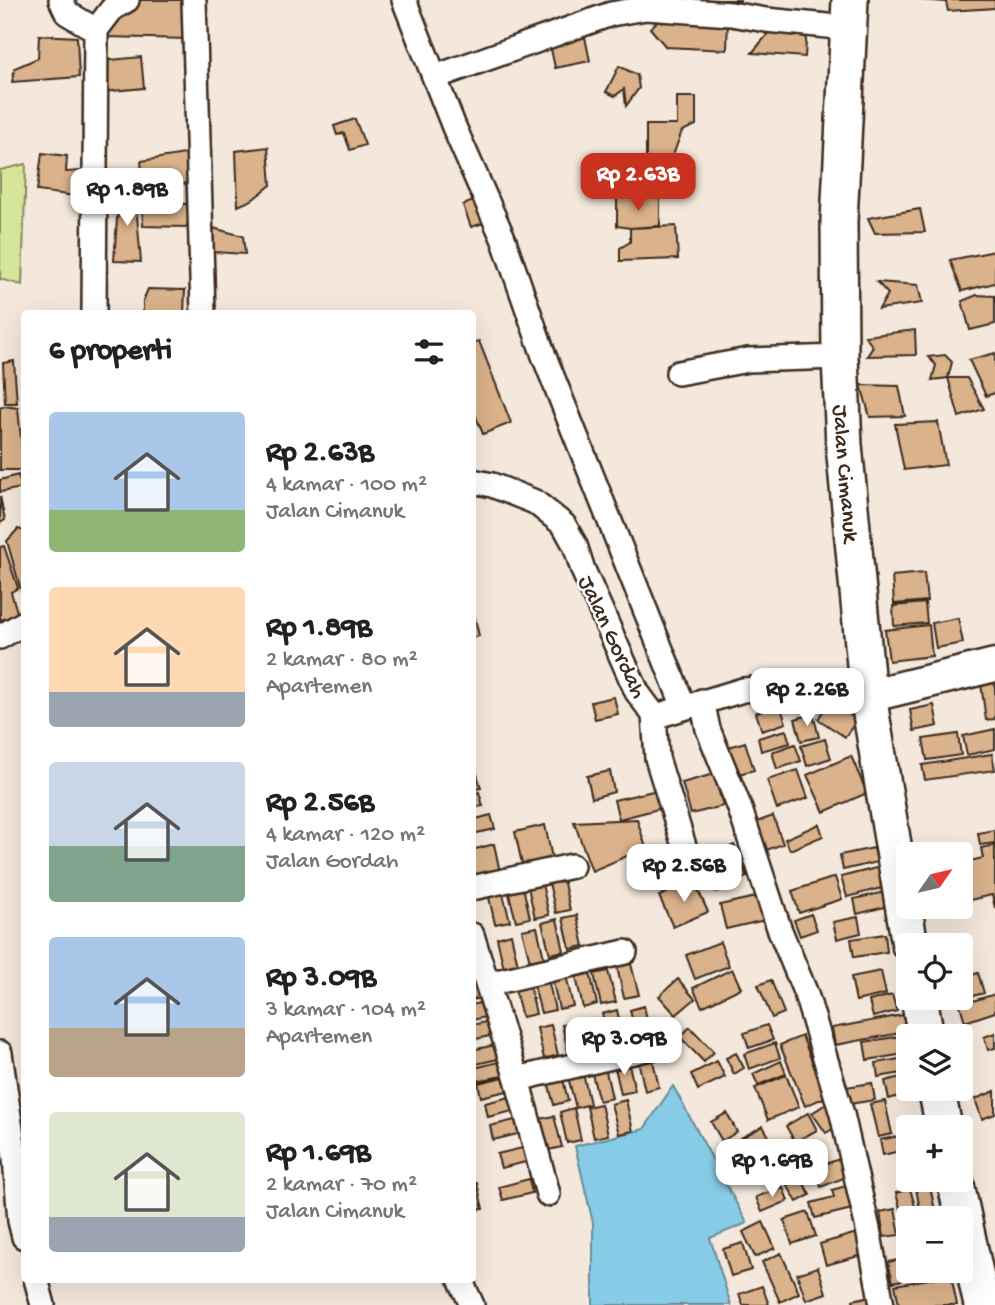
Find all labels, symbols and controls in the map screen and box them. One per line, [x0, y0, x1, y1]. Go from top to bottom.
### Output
pin: Rp 2.63B [566, 154, 710, 213]
text: Rp 2.63B [597, 162, 679, 189]
pin: Rp 1.89B [55, 168, 199, 228]
text: Rp 1.89B [86, 177, 168, 204]
icon: filters [410, 333, 448, 371]
text: 6 properti [49, 335, 172, 370]
street label: Jalan Cimanuk [825, 404, 863, 546]
text: Rp 2.63B [266, 437, 374, 472]
icon: home [105, 440, 189, 524]
text: 4 kamar · 100 m² [266, 472, 427, 499]
text: Jalan Cimanuk [266, 499, 404, 526]
street label: Jalan Gordah [571, 572, 651, 703]
text: Rp 1.89B [266, 612, 372, 647]
icon: home [105, 615, 189, 699]
text: 2 kamar · 80 m² [266, 647, 418, 674]
pin: Rp 2.26B [735, 668, 879, 728]
text: Apartemen [266, 674, 372, 701]
text: Rp 2.26B [766, 677, 848, 704]
text: Rp 2.56B [266, 787, 374, 822]
icon: home [105, 790, 189, 874]
text: 4 kamar · 120 m² [266, 822, 425, 849]
north arrow [896, 842, 973, 919]
map controls [896, 842, 973, 1283]
pin: Rp 2.56B [612, 844, 756, 904]
text: Jalan Gordah [266, 849, 398, 876]
text: Rp 2.56B [643, 853, 725, 880]
button: locate [896, 933, 973, 1010]
text: Rp 3.09B [266, 962, 376, 997]
icon: home [105, 965, 189, 1049]
text: 3 kamar · 104 m² [266, 997, 426, 1024]
pin: Rp 3.09B [552, 1018, 696, 1077]
text: Apartemen [266, 1024, 372, 1051]
button: layers [896, 1024, 973, 1101]
text: Rp 3.09B [582, 1026, 666, 1053]
button: + [896, 1115, 973, 1192]
text: Rp 1.69B [266, 1137, 371, 1172]
icon: home [105, 1140, 189, 1224]
pin: Rp 1.69B [700, 1140, 844, 1199]
text: Rp 1.69B [732, 1148, 812, 1175]
text: 2 kamar · 70 m² [266, 1172, 417, 1199]
text: Jalan Cimanuk [266, 1199, 404, 1226]
button: − [896, 1206, 973, 1283]

